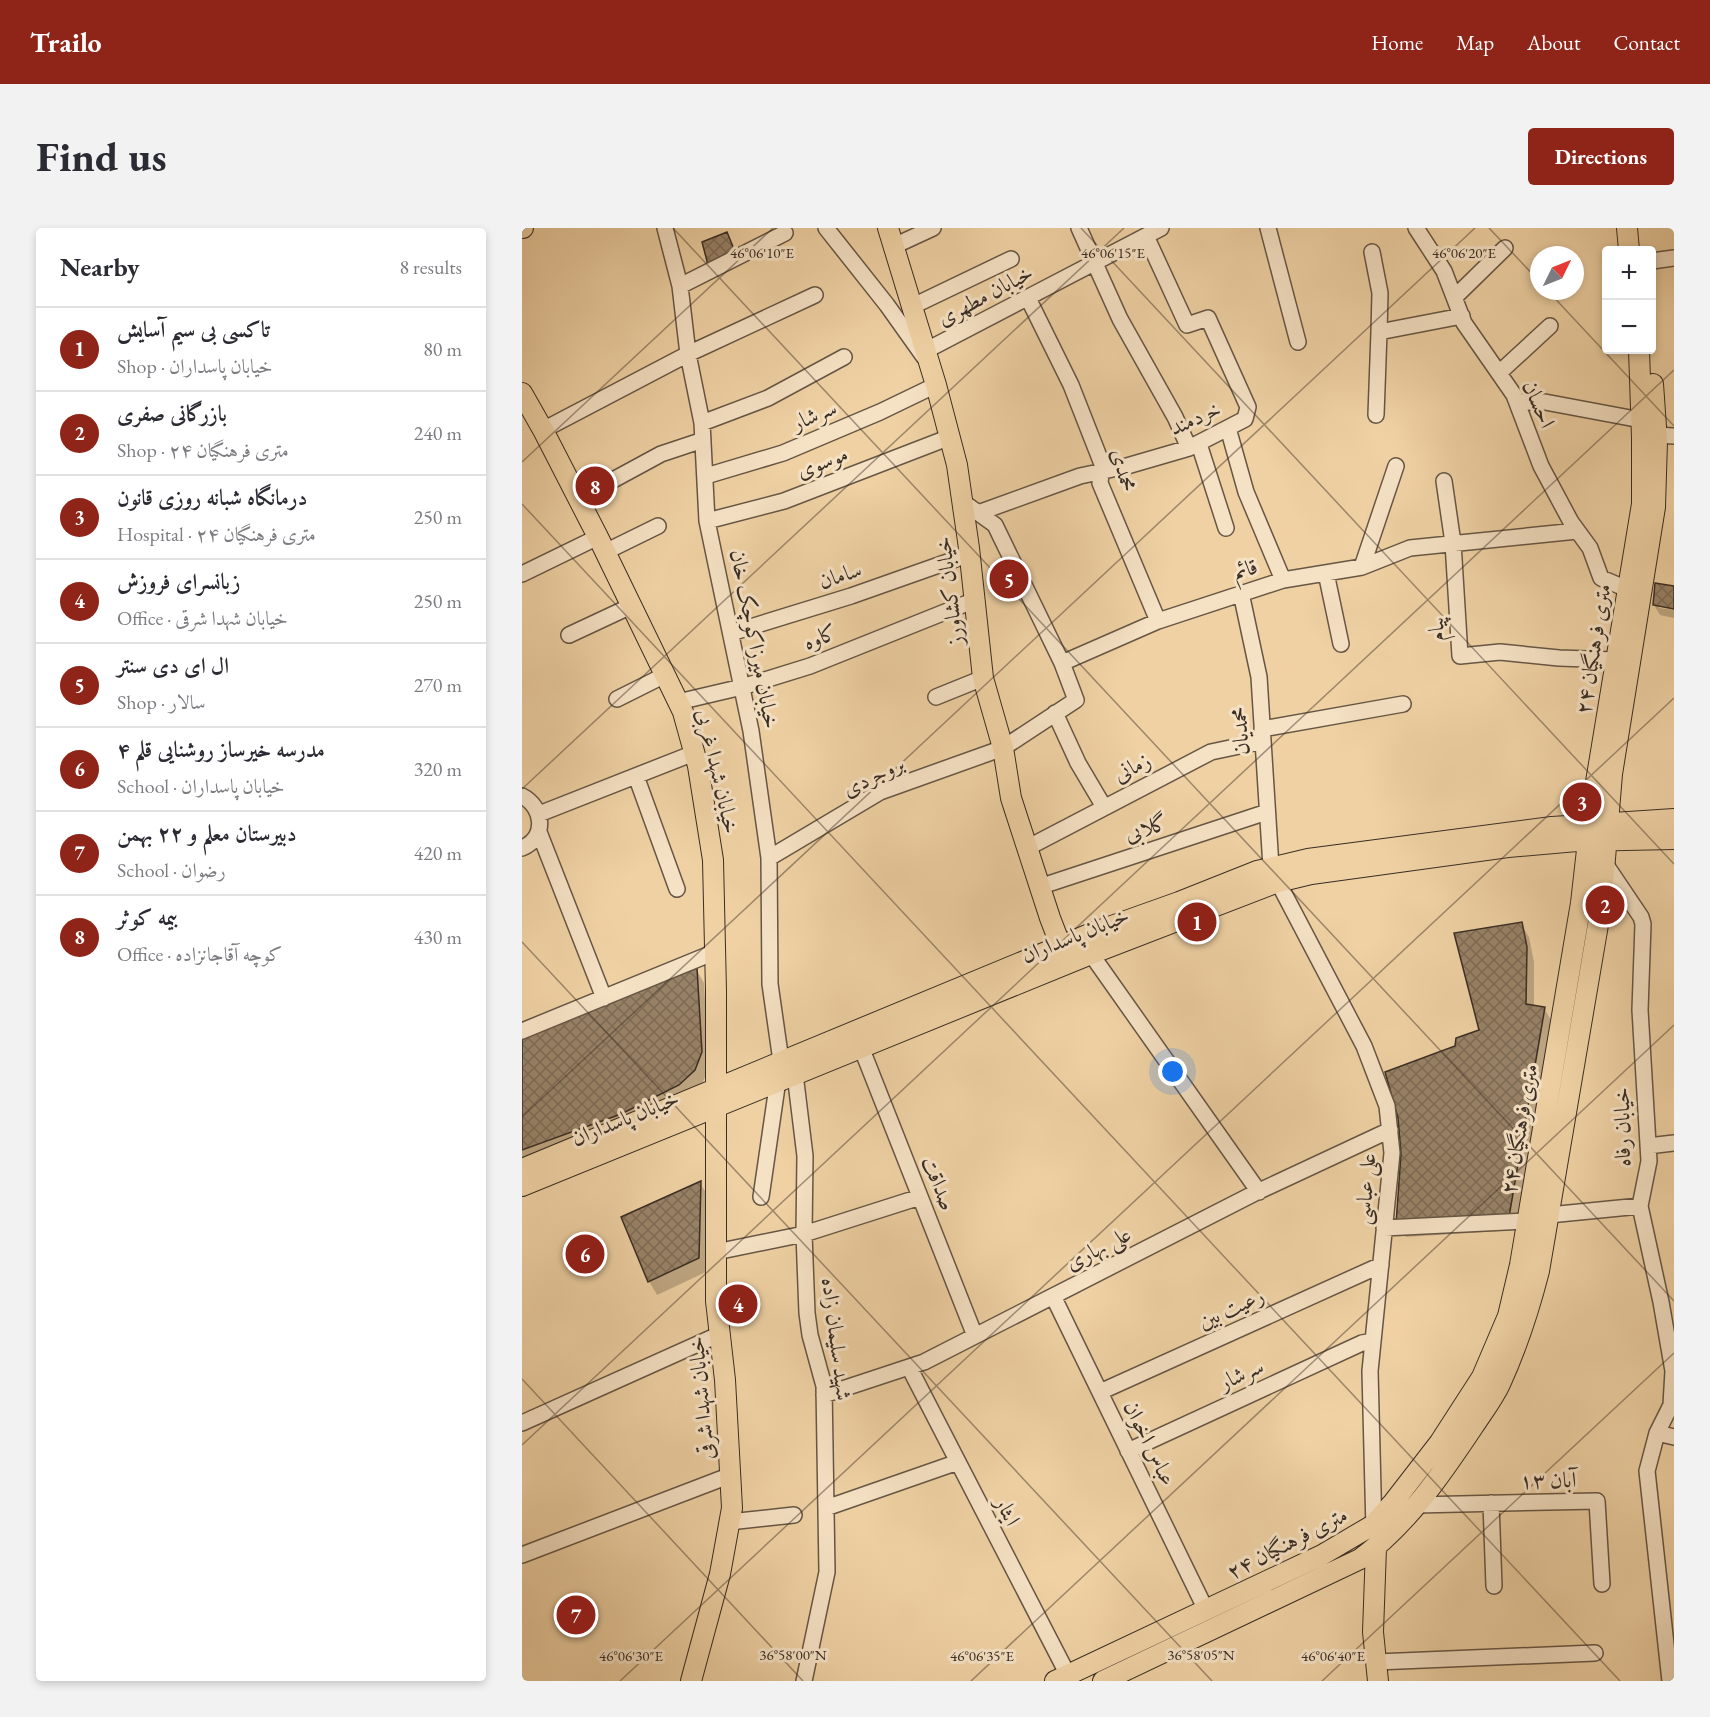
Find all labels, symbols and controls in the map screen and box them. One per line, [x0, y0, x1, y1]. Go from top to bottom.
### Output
text: Trailo [30, 24, 102, 60]
text: Home [1371, 29, 1423, 56]
text: Map [1456, 29, 1494, 56]
text: About [1527, 29, 1580, 56]
text: Contact [1613, 29, 1680, 56]
button: Directions [1528, 128, 1674, 185]
text: Find us [36, 129, 167, 184]
text: 46°06'10"E [730, 243, 795, 262]
text: 46°06'15"E [1081, 243, 1146, 262]
text: 46°06'20"E [1432, 243, 1497, 262]
north arrow [1530, 246, 1584, 300]
map controls [1602, 246, 1656, 354]
button: + [1602, 246, 1656, 300]
text: Nearby [60, 250, 140, 284]
text: 8 results [399, 254, 462, 280]
street label: خیابان مطهری [932, 258, 1038, 332]
button: − [1602, 300, 1656, 354]
text: تاکسی بی سیم آسایش [117, 315, 270, 344]
text: 1 [74, 336, 85, 362]
text: 80 m [423, 336, 462, 362]
text: Shop · خیابان پاسداران [117, 353, 273, 379]
street label: احسان [1516, 376, 1562, 432]
street label: سرشار [785, 393, 841, 438]
street label: خردمند [1165, 394, 1225, 442]
text: بازرگانی صفری [117, 399, 227, 428]
text: 2 [74, 420, 85, 446]
text: 240 m [414, 420, 462, 446]
text: Shop · ۲۴ متری فرهنگیان [117, 437, 289, 463]
street label: موسوی [792, 439, 852, 485]
street label: محمدی [1105, 446, 1143, 494]
pin: 8 [576, 464, 614, 508]
text: درمانگاه شبانه روزی قانون [117, 483, 307, 512]
text: 3 [74, 504, 85, 530]
text: 250 m [414, 504, 462, 530]
text: Hospital · ۲۴ متری فرهنگیان [117, 521, 316, 547]
street label: خیابان کشاورز [928, 535, 970, 649]
street label: خیابان میرزاکوچک خان [723, 547, 787, 731]
street label: قائم [1229, 552, 1262, 591]
street label: سامان [815, 554, 865, 596]
pin: 5 [990, 556, 1028, 602]
text: زبانسرای فروزش [117, 567, 240, 596]
street label: ۲۴ متری فرهنگیان [1568, 582, 1618, 716]
text: 4 [74, 588, 85, 614]
text: 250 m [414, 588, 462, 614]
text: Office · خیابان شهدا شرقی [117, 605, 288, 631]
street label: پیام [1421, 615, 1456, 643]
street label: کاوه [799, 617, 841, 657]
text: ال ای دی سنتر [117, 651, 229, 680]
text: 5 [74, 672, 85, 698]
text: 270 m [414, 672, 462, 698]
text: Shop · سالار [117, 689, 206, 715]
street label: خیابان شهدا غربی [688, 706, 746, 837]
street label: محمدیان [1224, 706, 1256, 756]
text: مدرسه خیرساز روشنایی قلم ۴ [117, 735, 325, 764]
street label: زمانی [1108, 745, 1156, 789]
street label: بروجردی [837, 749, 909, 803]
text: 6 [74, 756, 85, 782]
text: 320 m [414, 756, 462, 782]
text: School · خیابان پاسداران [117, 773, 285, 799]
pin: 3 [1562, 780, 1602, 824]
street label: گلابی [1121, 807, 1172, 850]
text: دبیرستان معلم و ۲۲ بهمن [117, 819, 297, 848]
text: 7 [74, 840, 85, 866]
text: 420 m [414, 840, 462, 866]
text: School · رضوان [117, 857, 226, 883]
pin: 2 [1586, 882, 1624, 928]
street label: خیابان پاسداران [1017, 900, 1134, 972]
pin: 1 [1178, 900, 1216, 944]
text: بیمه کوثر [117, 903, 177, 932]
text: 8 [74, 924, 85, 950]
text: 430 m [414, 924, 462, 950]
text: Office · کوچه آقاجانزاده [117, 941, 282, 967]
your location [1158, 1057, 1187, 1086]
street label: ۲۴ متری فرهنگیان [1493, 1062, 1545, 1196]
street label: خیابان پاسداران [567, 1083, 684, 1155]
street label: خیابان رفاه [1607, 1087, 1637, 1167]
street label: صداقت [915, 1151, 963, 1215]
street label: علی عباسی [1347, 1152, 1385, 1226]
street label: علی بهاری [1060, 1219, 1137, 1279]
pin: 6 [566, 1232, 604, 1276]
street label: شهید سلیمان زاده [815, 1276, 859, 1402]
street label: رعیت بین [1193, 1281, 1269, 1335]
pin: 4 [718, 1282, 758, 1326]
street label: خیابان شهدا شرقی [681, 1335, 721, 1461]
street label: سرشار [1212, 1351, 1268, 1398]
street label: عباس اخوان [1117, 1396, 1183, 1490]
street label: ۱۳ آبان [1519, 1465, 1579, 1495]
street label: ایثار [988, 1490, 1027, 1530]
street label: ۲۴ متری فرهنگیان [1222, 1500, 1352, 1586]
pin: 7 [556, 1592, 596, 1638]
text: 36°58'00"N [759, 1645, 827, 1664]
text: 36°58'05"N [1167, 1645, 1235, 1664]
text: 46°06'30"E [599, 1646, 664, 1665]
text: 46°06'35"E [950, 1646, 1015, 1665]
text: 46°06'40"E [1301, 1646, 1366, 1665]

